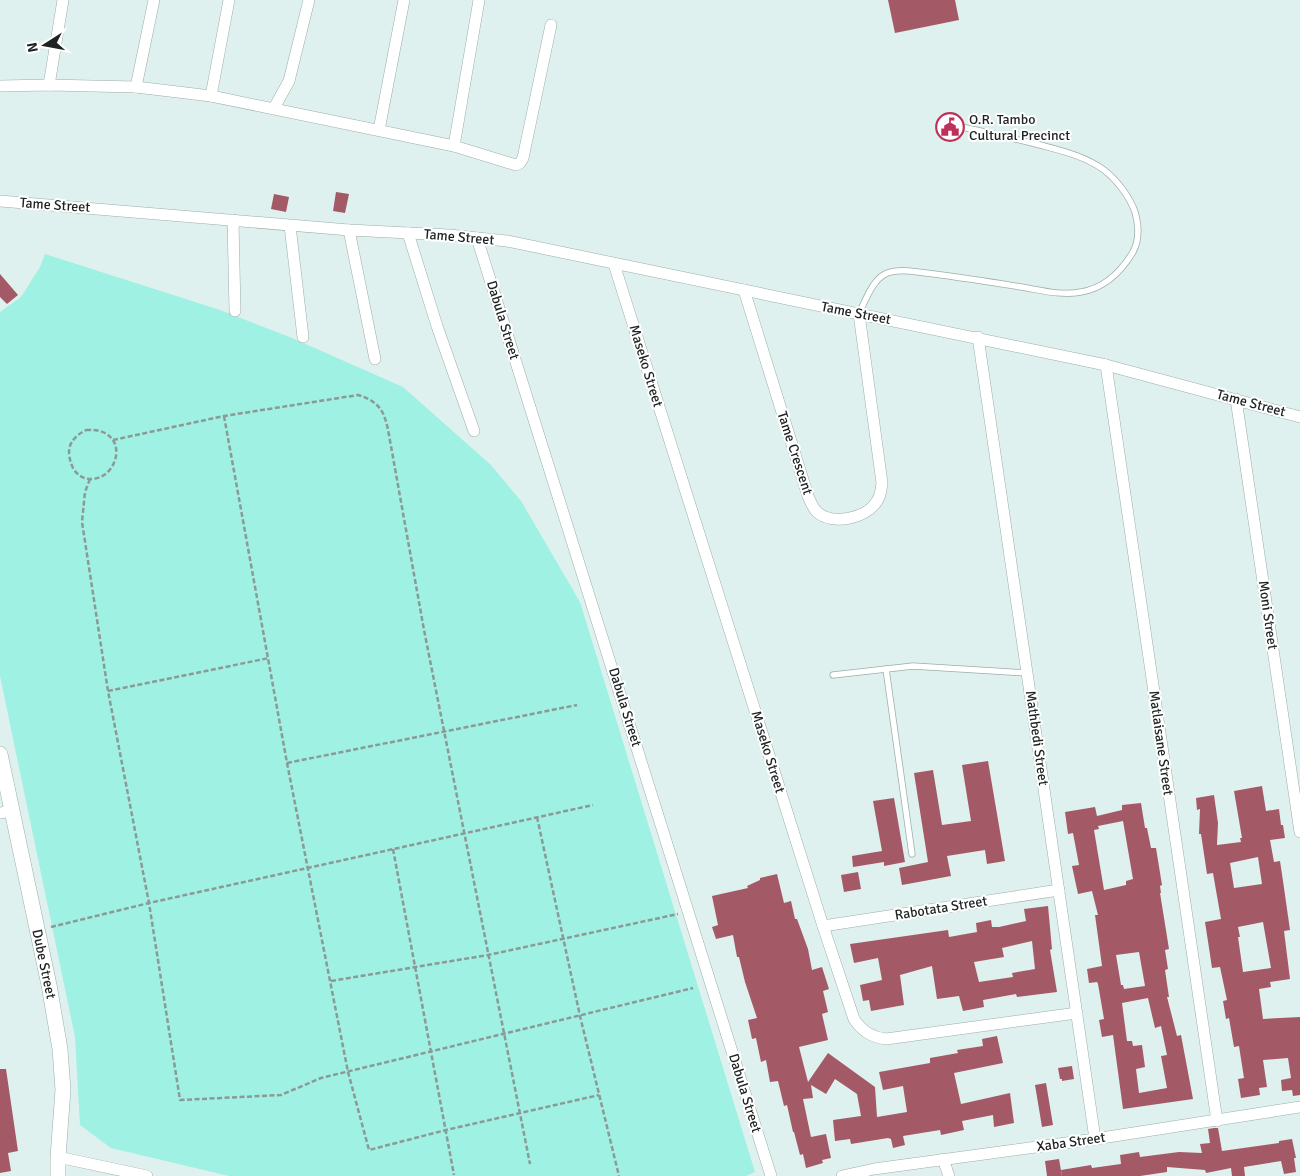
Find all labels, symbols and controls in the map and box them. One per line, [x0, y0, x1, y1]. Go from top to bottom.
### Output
north arrow [20, 20, 70, 70]
text: N [23, 41, 42, 54]
place label: O.R. Tambo Cultural Precinct [969, 111, 1070, 144]
public building icon: O.R. Tambo Cultural Precinct [935, 112, 965, 142]
street label: Tame Street [19, 194, 91, 216]
street label: Tame Street [423, 225, 495, 249]
street label: Dabula Street [483, 278, 523, 362]
street label: Tame Street [820, 298, 892, 328]
street label: Maseko Street [625, 323, 667, 409]
street label: Tame Street [1215, 386, 1287, 420]
street label: Tame Crescent [774, 409, 817, 497]
street label: Moni Street [1255, 579, 1281, 651]
street label: Dabula Street [605, 665, 645, 749]
street label: Mathbedi Street [1022, 689, 1052, 787]
street label: Matlaisane Street [1145, 690, 1177, 797]
street label: Maseko Street [747, 709, 789, 795]
street label: Rabotata Street [894, 892, 989, 924]
street label: Dube Street [28, 928, 60, 1000]
street label: Dabula Street [725, 1051, 765, 1135]
street label: Xaba Street [1036, 1129, 1107, 1155]

